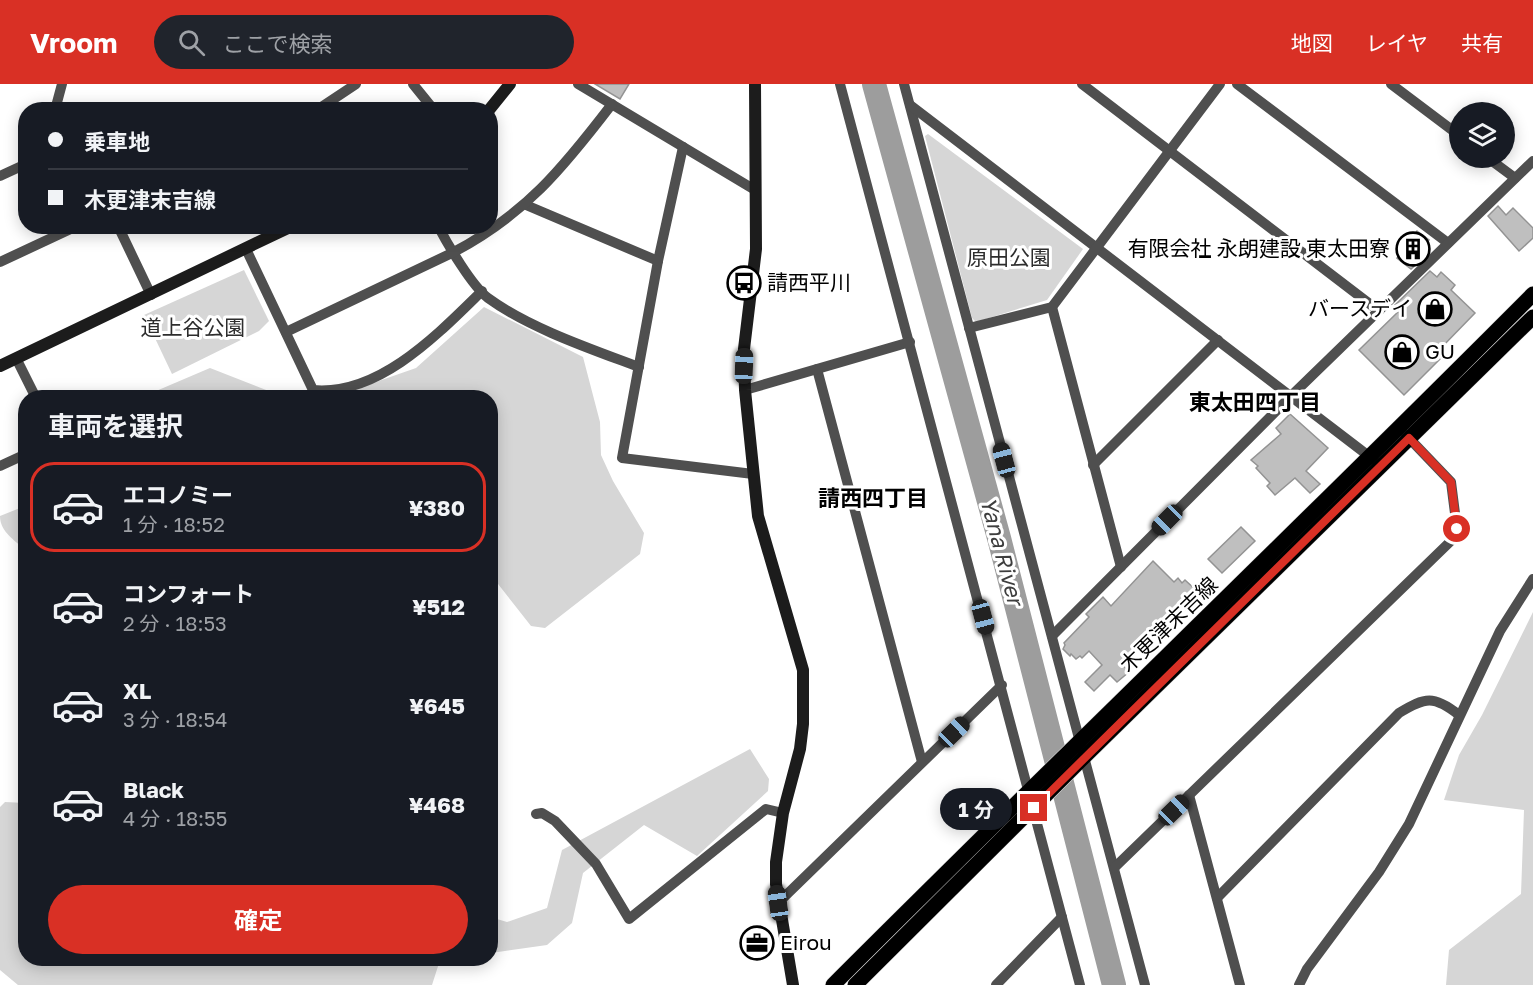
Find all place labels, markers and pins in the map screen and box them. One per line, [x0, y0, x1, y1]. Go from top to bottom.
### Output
building icon: 有限会社 永朗建設 東太田寮 [1395, 231, 1431, 267]
place label: 有限会社 永朗建設 東太田寮 [1128, 235, 1390, 261]
bus stop icon: 請西平川 [726, 265, 762, 301]
place label: 請西平川 [767, 269, 851, 295]
shop icon: バースデイ [1417, 291, 1453, 327]
place label: バースデイ [1308, 295, 1412, 321]
shop icon: GU [1384, 334, 1420, 370]
place label: GU [1425, 338, 1455, 364]
office icon: Eirou [739, 925, 775, 961]
place label: Eirou [780, 929, 832, 955]

